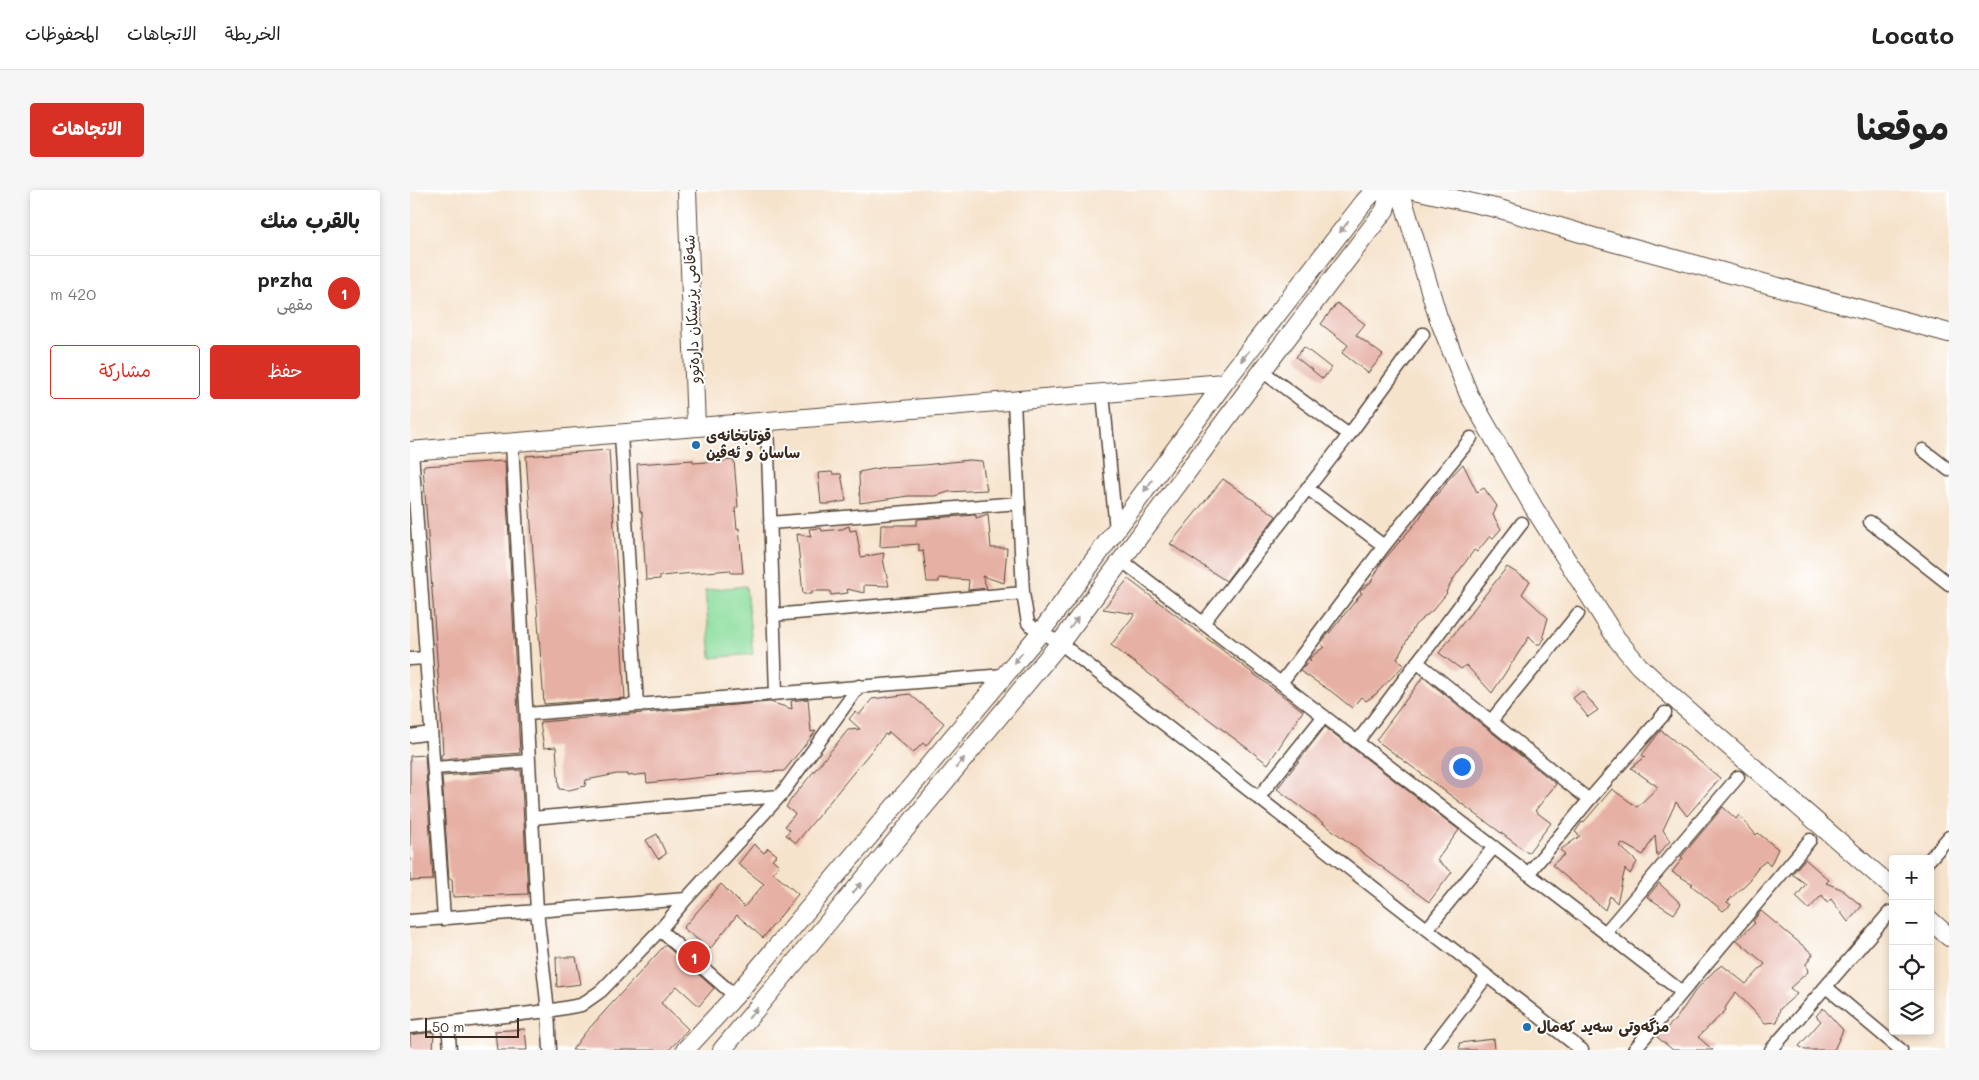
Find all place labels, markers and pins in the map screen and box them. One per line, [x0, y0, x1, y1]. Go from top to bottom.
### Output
place label: قوتابخانەی ساسان و ئەڤین [706, 425, 800, 462]
marker: قوتابخانەی ساسان و ئەڤین [690, 439, 702, 451]
pin: 1 [678, 938, 710, 976]
place label: مزگەوتی سەید کەمال [1537, 1016, 1669, 1037]
marker: مزگەوتی سەید کەمال [1521, 1021, 1533, 1033]

